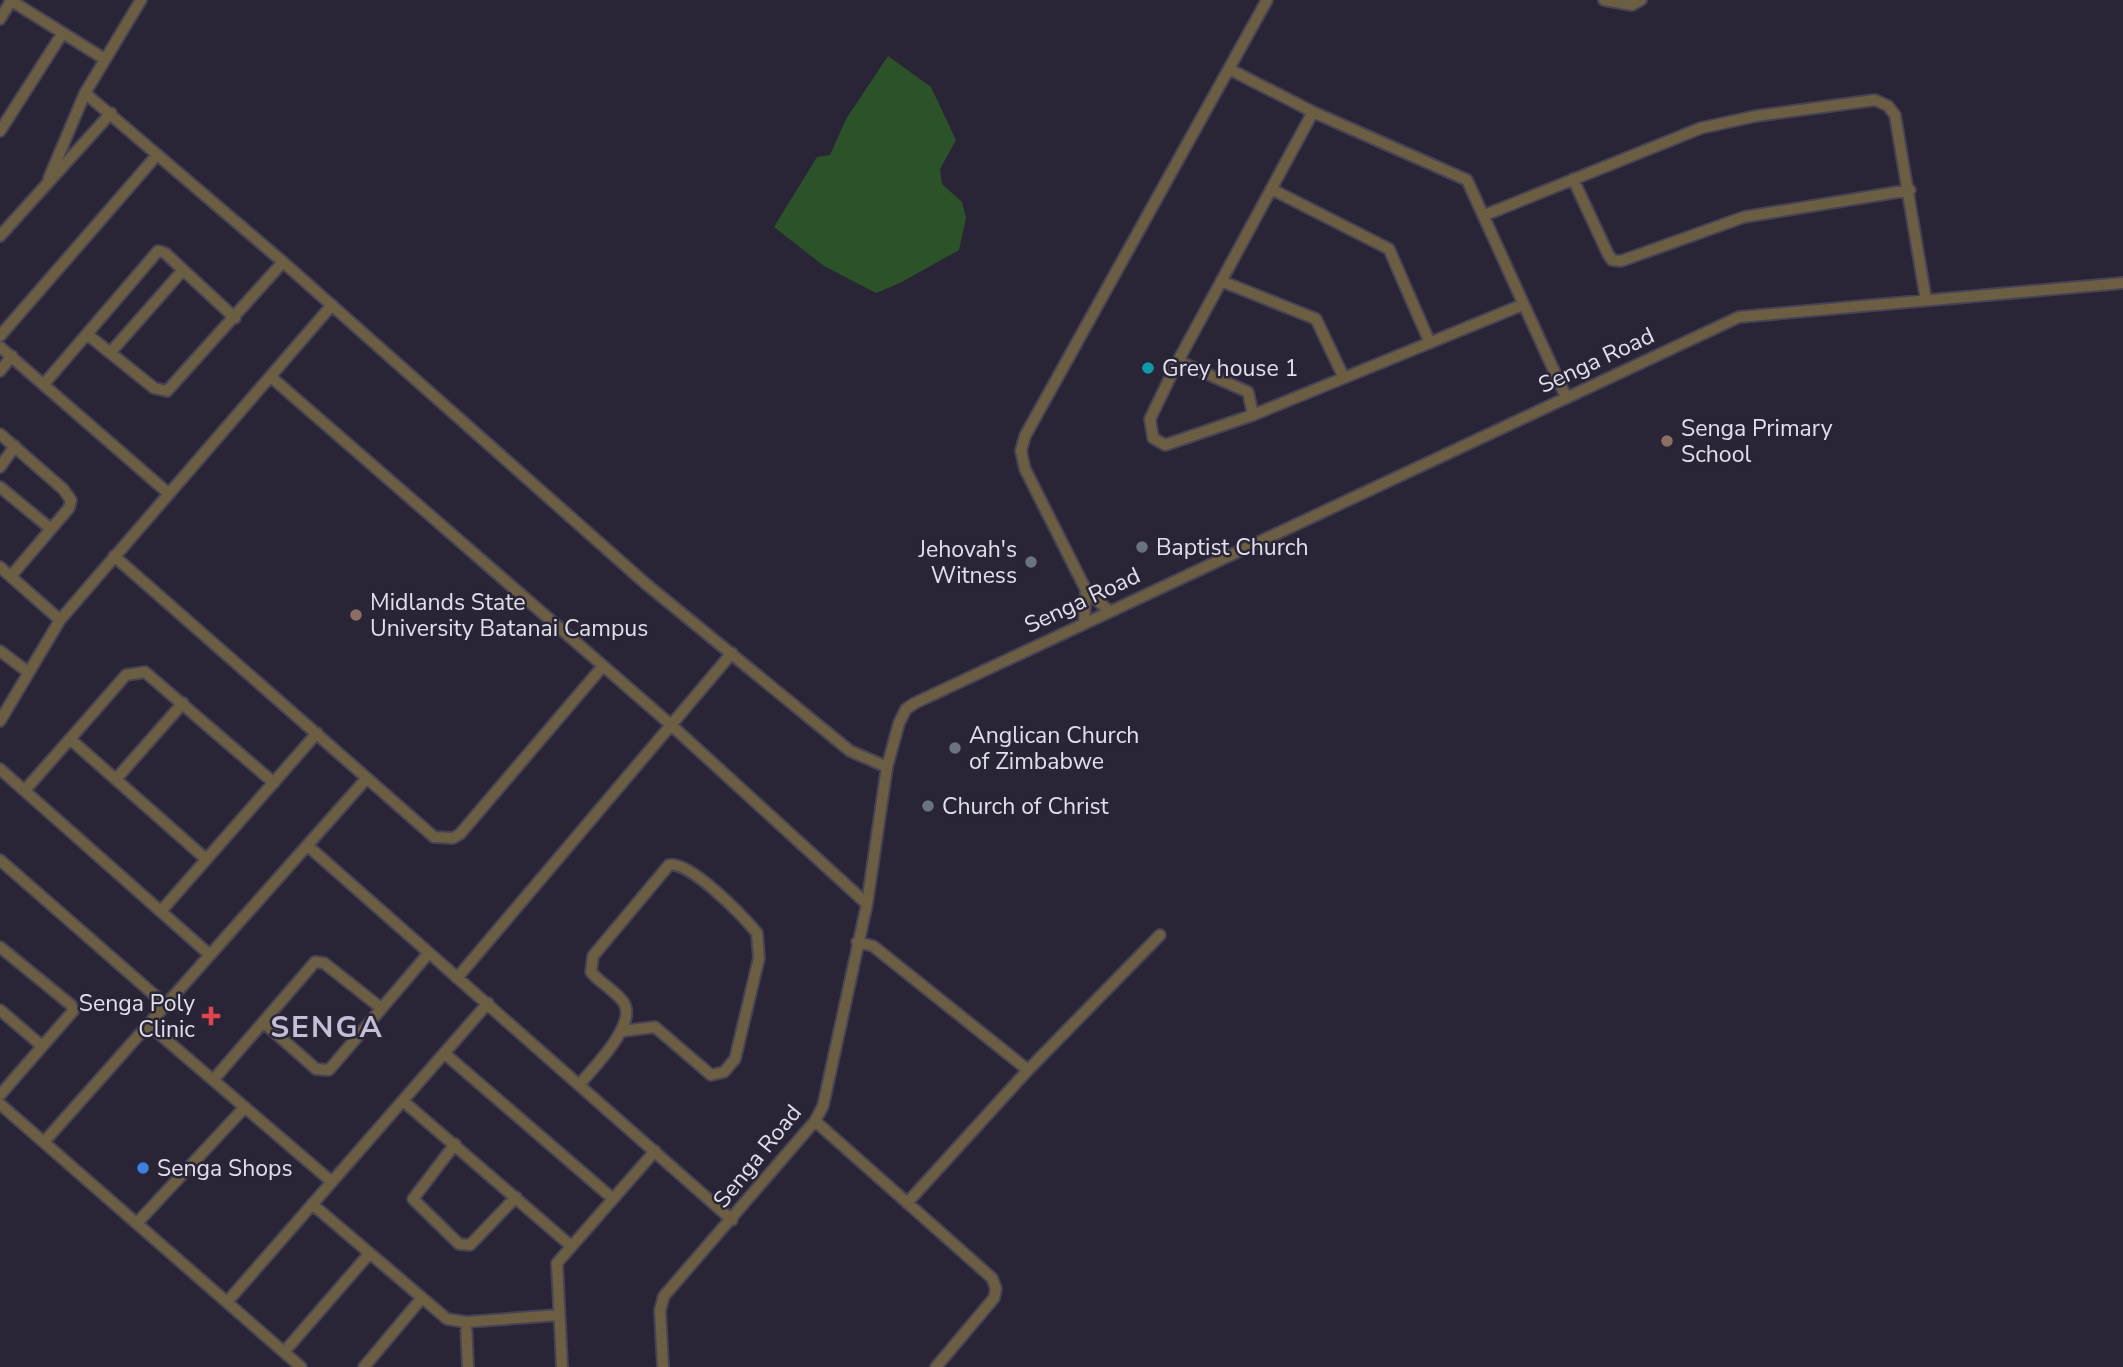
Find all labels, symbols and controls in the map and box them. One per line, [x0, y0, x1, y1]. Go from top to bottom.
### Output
street label: Senga Road [1533, 320, 1659, 401]
place label: Grey house 1 [1162, 353, 1298, 384]
marker: Grey house 1 [1140, 360, 1156, 376]
place label: Senga Primary School [1681, 413, 1833, 470]
marker: Senga Primary School [1659, 433, 1675, 449]
place label: Baptist Church [1156, 532, 1309, 563]
place label: Jehovah's Witness [918, 534, 1017, 591]
marker: Baptist Church [1134, 539, 1150, 555]
marker: Jehovah's Witness [1023, 554, 1039, 570]
street label: Senga Road [1019, 560, 1145, 641]
place label: Midlands State University Batanai Campus [370, 587, 648, 644]
marker: Midlands State University Batanai Campus [348, 607, 364, 623]
place label: Anglican Church of Zimbabwe [969, 720, 1139, 777]
marker: Anglican Church of Zimbabwe [947, 740, 963, 756]
place label: Church of Christ [942, 791, 1109, 822]
marker: Church of Christ [920, 798, 936, 814]
place label: Senga Poly Clinic [79, 988, 195, 1045]
marker: Senga Poly Clinic [201, 1006, 221, 1026]
district label: SENGA [270, 1007, 384, 1048]
street label: Senga Road [706, 1098, 809, 1214]
place label: Senga Shops [157, 1153, 293, 1184]
marker: Senga Shops [135, 1160, 151, 1176]

